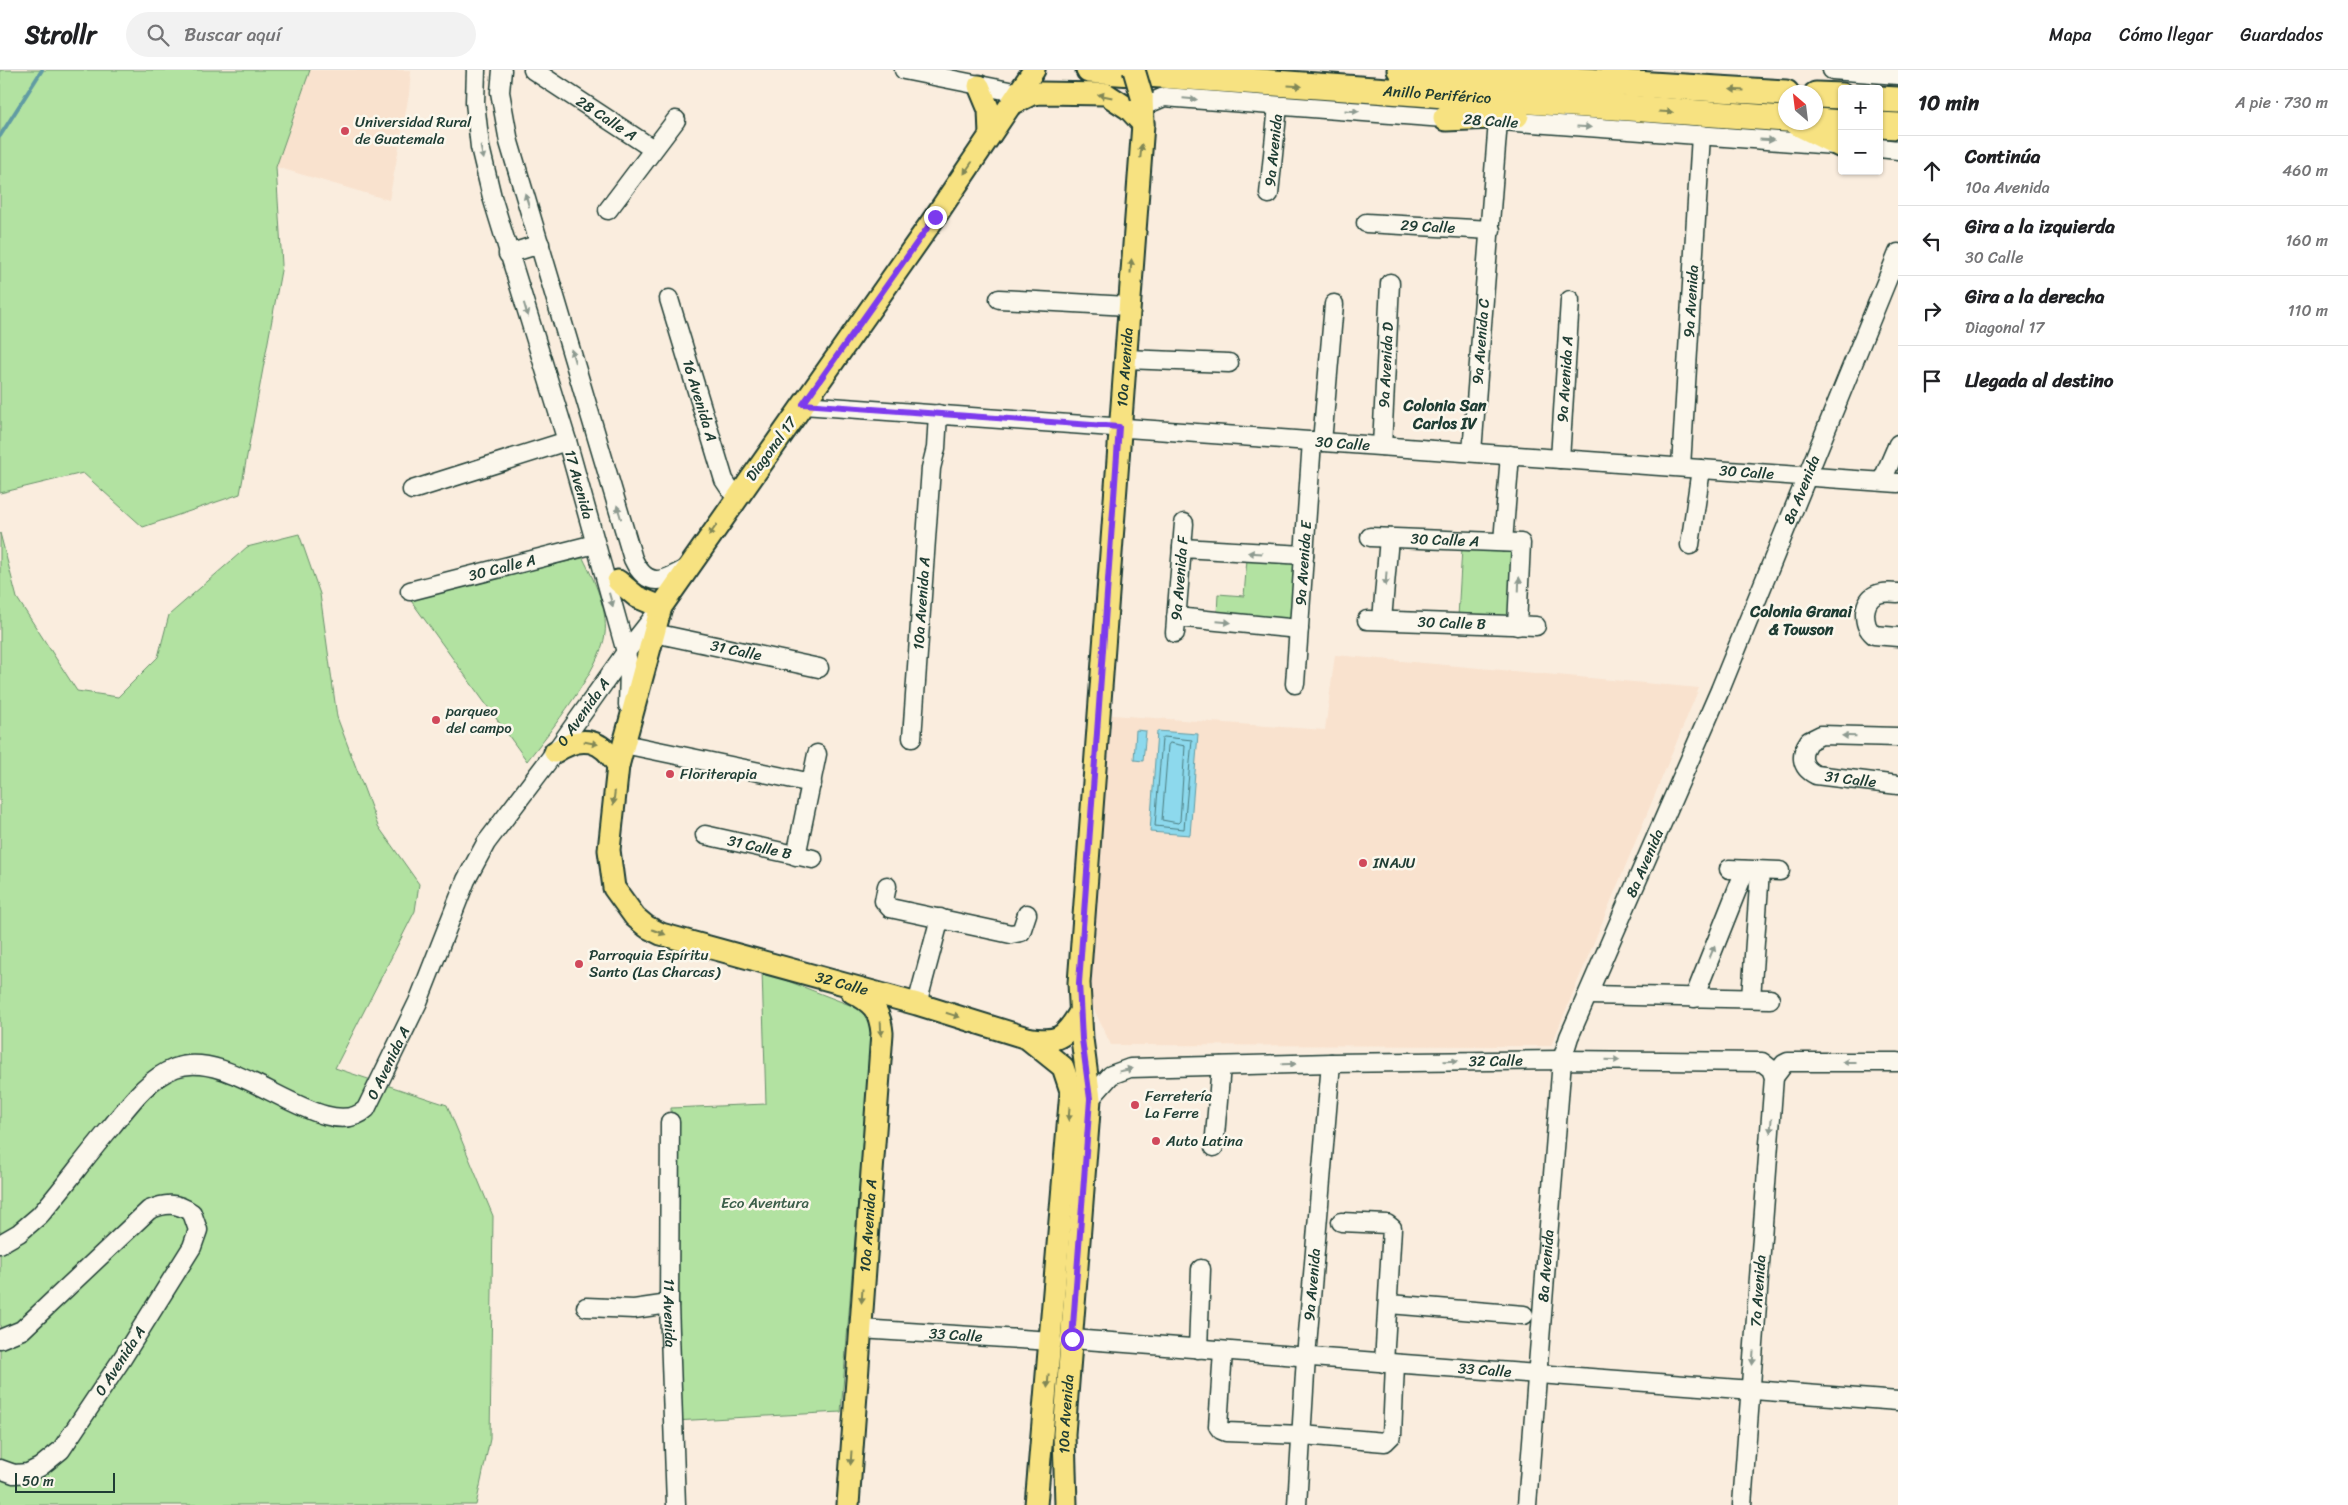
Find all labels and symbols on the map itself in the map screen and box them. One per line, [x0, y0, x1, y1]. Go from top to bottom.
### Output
street label: Anillo Periférico [1381, 78, 1493, 111]
one-way arrow [1287, 82, 1303, 90]
north arrow [1778, 85, 1823, 130]
one-way arrow [1729, 86, 1745, 94]
street label: 28 Calle A [571, 89, 642, 148]
one-way arrow [1097, 92, 1113, 100]
one-way arrow [1182, 95, 1198, 103]
street label: 28 Calle [1463, 106, 1519, 136]
one-way arrow [1344, 108, 1360, 116]
one-way arrow [1659, 108, 1675, 116]
place label: Universidad Rural de Guatemala [355, 109, 472, 152]
street label: 9a Avenida [1257, 112, 1290, 188]
one-way arrow [1576, 123, 1592, 131]
marker: Universidad Rural de Guatemala [339, 125, 351, 137]
one-way arrow [1759, 136, 1775, 144]
one-way arrow [1137, 142, 1145, 158]
one-way arrow [478, 146, 486, 162]
one-way arrow [963, 162, 973, 175]
one-way arrow [522, 193, 530, 208]
route end [924, 206, 947, 229]
street label: 29 Calle [1400, 212, 1456, 241]
one-way arrow [1127, 258, 1135, 274]
street label: 9a Avenida [1676, 264, 1706, 338]
street label: 9a Avenida C [1464, 297, 1497, 385]
one-way arrow [522, 302, 530, 317]
street label: 9a Avenida D [1371, 322, 1401, 409]
street label: 10a Avenida [1109, 326, 1141, 408]
street label: 9a Avenida A [1549, 335, 1581, 423]
one-way arrow [568, 349, 576, 364]
street label: 16 Avenida A [675, 356, 725, 445]
district label: Colonia San Carlos IV [1403, 391, 1487, 438]
street label: Diagonal 17 [739, 410, 804, 487]
street label: 30 Calle [1314, 429, 1371, 458]
street label: 17 Avenida [557, 447, 601, 523]
street label: 8a Avenida [1776, 451, 1827, 528]
street label: 30 Calle [1718, 457, 1775, 487]
one-way arrow [615, 504, 623, 519]
street label: 9a Avenida E [1288, 518, 1319, 607]
one-way arrow [708, 524, 718, 537]
street label: 30 Calle A [1410, 526, 1480, 554]
street label: 9a Avenida F [1163, 534, 1196, 622]
street label: 30 Calle A [466, 547, 539, 589]
one-way arrow [1247, 548, 1263, 556]
street label: 10a Avenida A [905, 556, 938, 651]
one-way arrow [1381, 571, 1389, 587]
one-way arrow [1515, 576, 1523, 592]
one-way arrow [608, 592, 616, 607]
district label: Colonia Granai & Towson [1749, 597, 1853, 644]
street label: 30 Calle B [1417, 609, 1487, 637]
one-way arrow [1217, 618, 1233, 626]
street label: 31 Calle [708, 632, 764, 669]
street label: 0 Avenida A [550, 672, 617, 752]
place label: parqueo del campo [445, 698, 512, 741]
marker: parqueo del campo [430, 714, 442, 726]
one-way arrow [1841, 731, 1857, 739]
one-way arrow [583, 739, 599, 747]
place label: Floriterapia [680, 761, 757, 787]
street label: 31 Calle [1823, 763, 1878, 795]
marker: Floriterapia [664, 768, 676, 780]
one-way arrow [610, 790, 618, 806]
street label: 8a Avenida [1618, 824, 1671, 902]
street label: 31 Calle B [725, 827, 795, 867]
place label: INAJU [1372, 850, 1416, 876]
marker: INAJU [1357, 857, 1369, 869]
one-way arrow [652, 929, 666, 937]
place label: Parroquia Espíritu Santo (Las Charcas) [589, 942, 721, 985]
one-way arrow [1709, 945, 1716, 960]
marker: Parroquia Espíritu Santo (Las Charcas) [573, 958, 585, 970]
street label: 32 Calle [812, 964, 872, 1003]
one-way arrow [946, 1012, 961, 1020]
one-way arrow [877, 1021, 885, 1037]
street label: 0 Avenida A [359, 1022, 417, 1104]
street label: 32 Calle [1469, 1048, 1523, 1074]
one-way arrow [1443, 1057, 1459, 1065]
one-way arrow [1606, 1057, 1622, 1065]
one-way arrow [1841, 1058, 1857, 1066]
one-way arrow [1281, 1060, 1297, 1068]
one-way arrow [1119, 1066, 1134, 1074]
place label: Ferretería La Ferre [1145, 1083, 1212, 1126]
marker: Ferretería La Ferre [1129, 1099, 1141, 1111]
one-way arrow [1065, 1106, 1073, 1122]
one-way arrow [1766, 1118, 1774, 1134]
place label: Auto Latina [1165, 1128, 1243, 1154]
marker: Auto Latina [1150, 1135, 1162, 1147]
street label: 10a Avenida A [852, 1178, 884, 1273]
park label: Eco Aventura [721, 1190, 810, 1216]
street label: 8a Avenida [1530, 1228, 1562, 1303]
street label: 9a Avenida [1296, 1247, 1328, 1322]
street label: 7a Avenida [1743, 1254, 1774, 1328]
street label: 11 Avenida [656, 1278, 684, 1348]
one-way arrow [858, 1288, 866, 1304]
street label: 33 Calle [928, 1320, 984, 1350]
street label: 0 Avenida A [87, 1321, 153, 1401]
route start [1061, 1328, 1084, 1351]
one-way arrow [1749, 1350, 1757, 1366]
street label: 33 Calle [1457, 1355, 1513, 1385]
one-way arrow [1044, 1373, 1052, 1389]
street label: 10a Avenida [1051, 1373, 1082, 1454]
one-way arrow [847, 1450, 855, 1466]
scale bar [15, 1470, 115, 1493]

